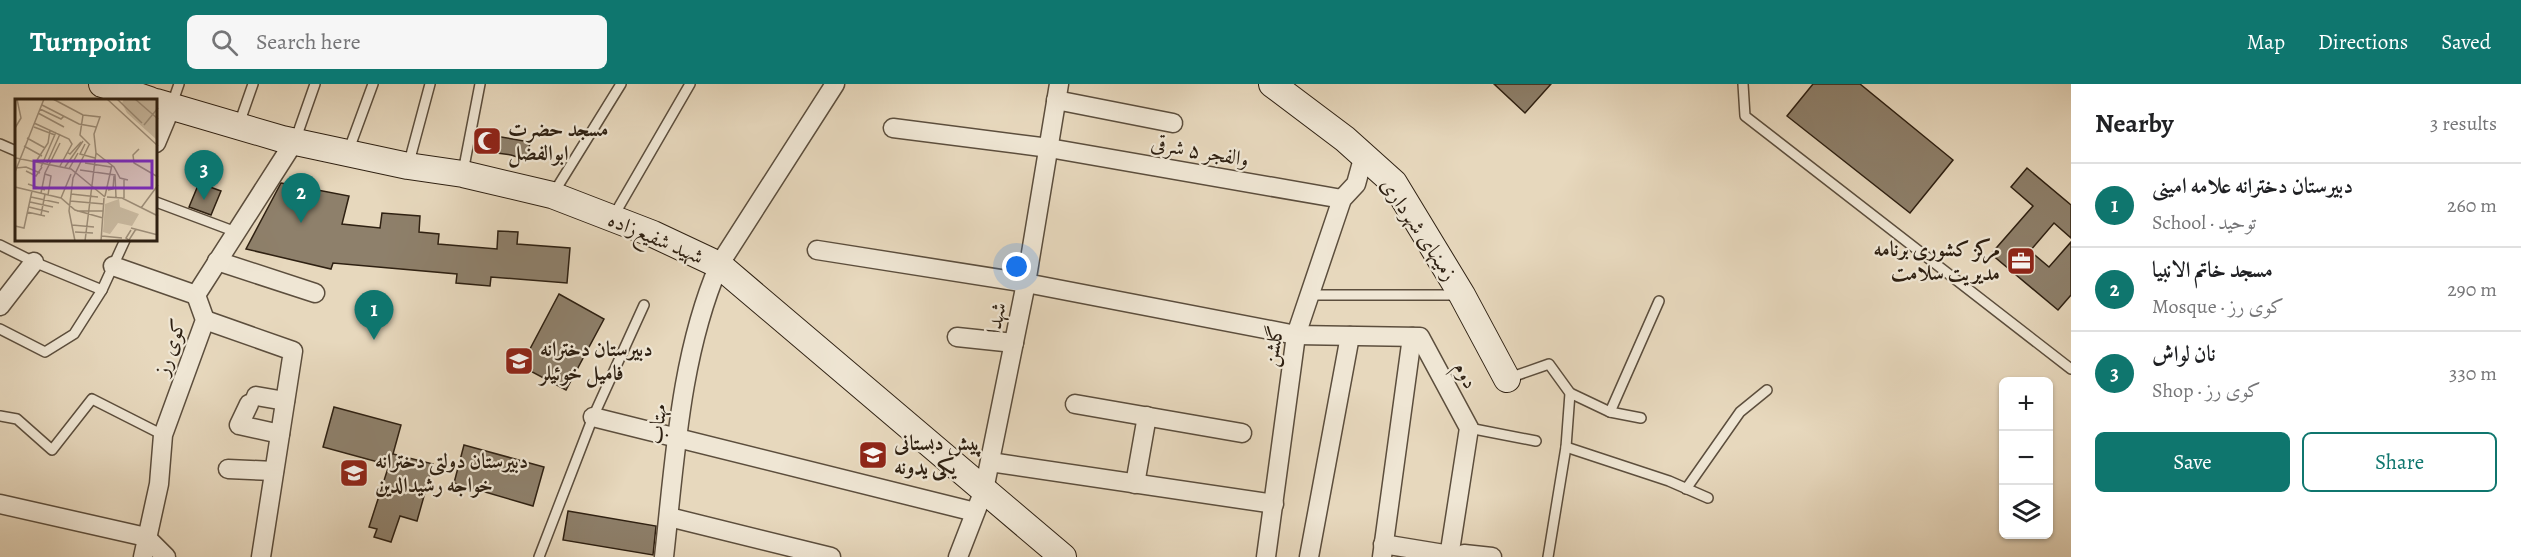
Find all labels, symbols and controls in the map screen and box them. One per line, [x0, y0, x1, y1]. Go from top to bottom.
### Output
search box [187, 15, 607, 69]
text: Turnpoint [30, 23, 151, 61]
icon: search [208, 26, 241, 59]
text: Search here [256, 27, 361, 57]
text: Map [2247, 28, 2285, 56]
text: Directions [2318, 28, 2408, 56]
text: Saved [2441, 28, 2491, 56]
inset map [15, 99, 158, 242]
text: Nearby [2095, 106, 2174, 141]
text: 3 results [2430, 110, 2497, 137]
place label: مسجد حضرت ابوالفضل [508, 115, 608, 168]
mosque icon: مسجد حضرت ابوالفضل [471, 125, 503, 157]
street label: والفجر ۵ شرقی [1149, 129, 1251, 173]
pin: 3 [184, 150, 224, 200]
text: دبیرستان دخترانه علامه امینی [2152, 171, 2353, 201]
street label: زمینهای شهرداری [1374, 172, 1464, 286]
pin: 2 [282, 174, 320, 223]
text: 1 [2111, 192, 2118, 219]
text: 260 m [2447, 192, 2497, 219]
street label: شهید شفیع‌زاده [602, 205, 708, 275]
text: School · توحید [2152, 209, 2256, 236]
place label: مرکز کشوری برنامه مدیریت سلامت [1874, 235, 2000, 287]
office icon: مرکز کشوری برنامه مدیریت سلامت [2005, 245, 2037, 277]
your location [1002, 252, 1031, 281]
text: مسجد خاتم الانبیا [2152, 255, 2273, 285]
text: 2 [2110, 276, 2119, 303]
text: 290 m [2447, 276, 2497, 303]
pin: 1 [354, 290, 394, 340]
text: Mosque · کوی رز [2152, 293, 2284, 320]
street label: شهدا [979, 300, 1013, 336]
street label: کوی رز [147, 315, 193, 381]
street label: گلشن [1256, 323, 1290, 369]
place label: دبیرستان دخترانه فامیل خوئیلر [538, 335, 653, 388]
text: نان لواش [2152, 339, 2216, 369]
school or university icon: دبیرستان دخترانه فامیل خوئیلر [503, 345, 535, 377]
street label: دوم [1444, 356, 1485, 396]
text: 3 [2110, 360, 2119, 387]
text: 330 m [2449, 360, 2497, 387]
map controls [1999, 377, 2053, 539]
button: + [1999, 377, 2053, 431]
text: Shop · کوی رز [2152, 377, 2261, 404]
street label: مهتاب [641, 402, 673, 446]
place label: پیش دبستانی یکی یدونه [893, 429, 982, 481]
button: − [1999, 431, 2053, 485]
button: Save [2095, 432, 2290, 492]
button: Share [2302, 432, 2497, 492]
school or university icon: پیش دبستانی یکی یدونه [857, 439, 889, 471]
place label: دبیرستان دولتی دخترانه خواجه رشیدالدین [375, 447, 528, 499]
school or university icon: دبیرستان دولتی دخترانه خواجه رشیدالدین [338, 457, 370, 489]
button: layers [1999, 485, 2053, 539]

